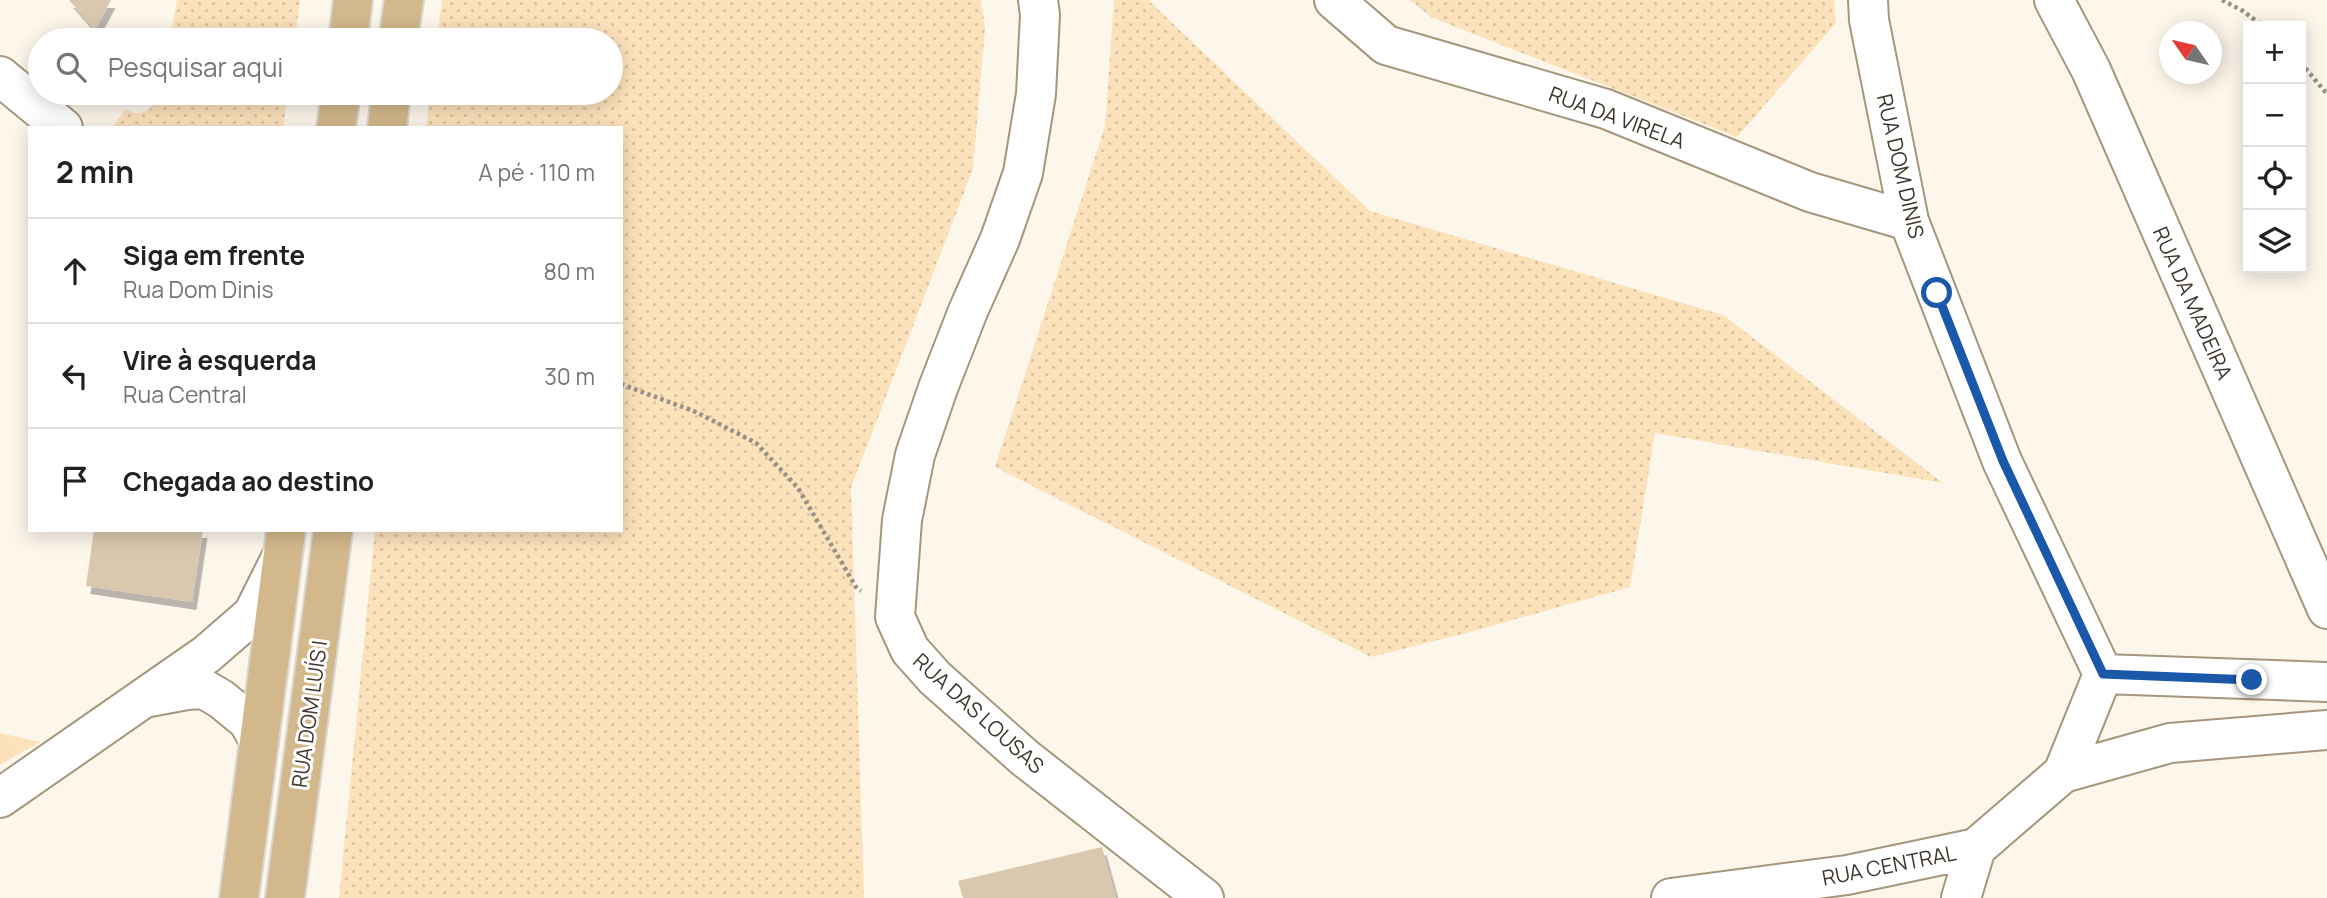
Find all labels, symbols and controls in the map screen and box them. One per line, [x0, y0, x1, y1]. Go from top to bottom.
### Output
north arrow [2159, 21, 2222, 84]
map controls [2243, 21, 2306, 273]
button: + [2243, 21, 2306, 84]
search box [28, 28, 623, 105]
icon: search [52, 48, 90, 86]
text: Pesquisar aqui [108, 49, 283, 85]
street label: RUA DA VIRELA [1545, 79, 1689, 155]
button: − [2243, 84, 2306, 147]
street label: RUA DOM DINIS [1871, 91, 1931, 241]
button: locate [2243, 147, 2306, 210]
text: 2 min [56, 151, 134, 192]
text: A pé · 110 m [478, 156, 595, 188]
button: layers [2243, 210, 2306, 273]
street label: RUA DA MADEIRA [2147, 222, 2239, 384]
text: Siga em frente [123, 237, 305, 273]
icon: ahead [56, 252, 94, 290]
text: 80 m [544, 255, 595, 287]
text: Rua Dom Dinis [123, 273, 274, 305]
route start [1921, 277, 1952, 308]
text: Vire à esquerda [123, 342, 316, 378]
icon: left [56, 357, 94, 395]
text: 30 m [544, 360, 595, 392]
text: Rua Central [123, 378, 247, 410]
icon: arrive [56, 462, 94, 500]
text: Chegada ao destino [123, 463, 374, 499]
street label: RUA DOM LUÍS I [285, 639, 333, 789]
street label: RUA DAS LOUSAS [908, 647, 1050, 779]
route end [2236, 664, 2267, 695]
street label: RUA CENTRAL [1820, 838, 1959, 892]

